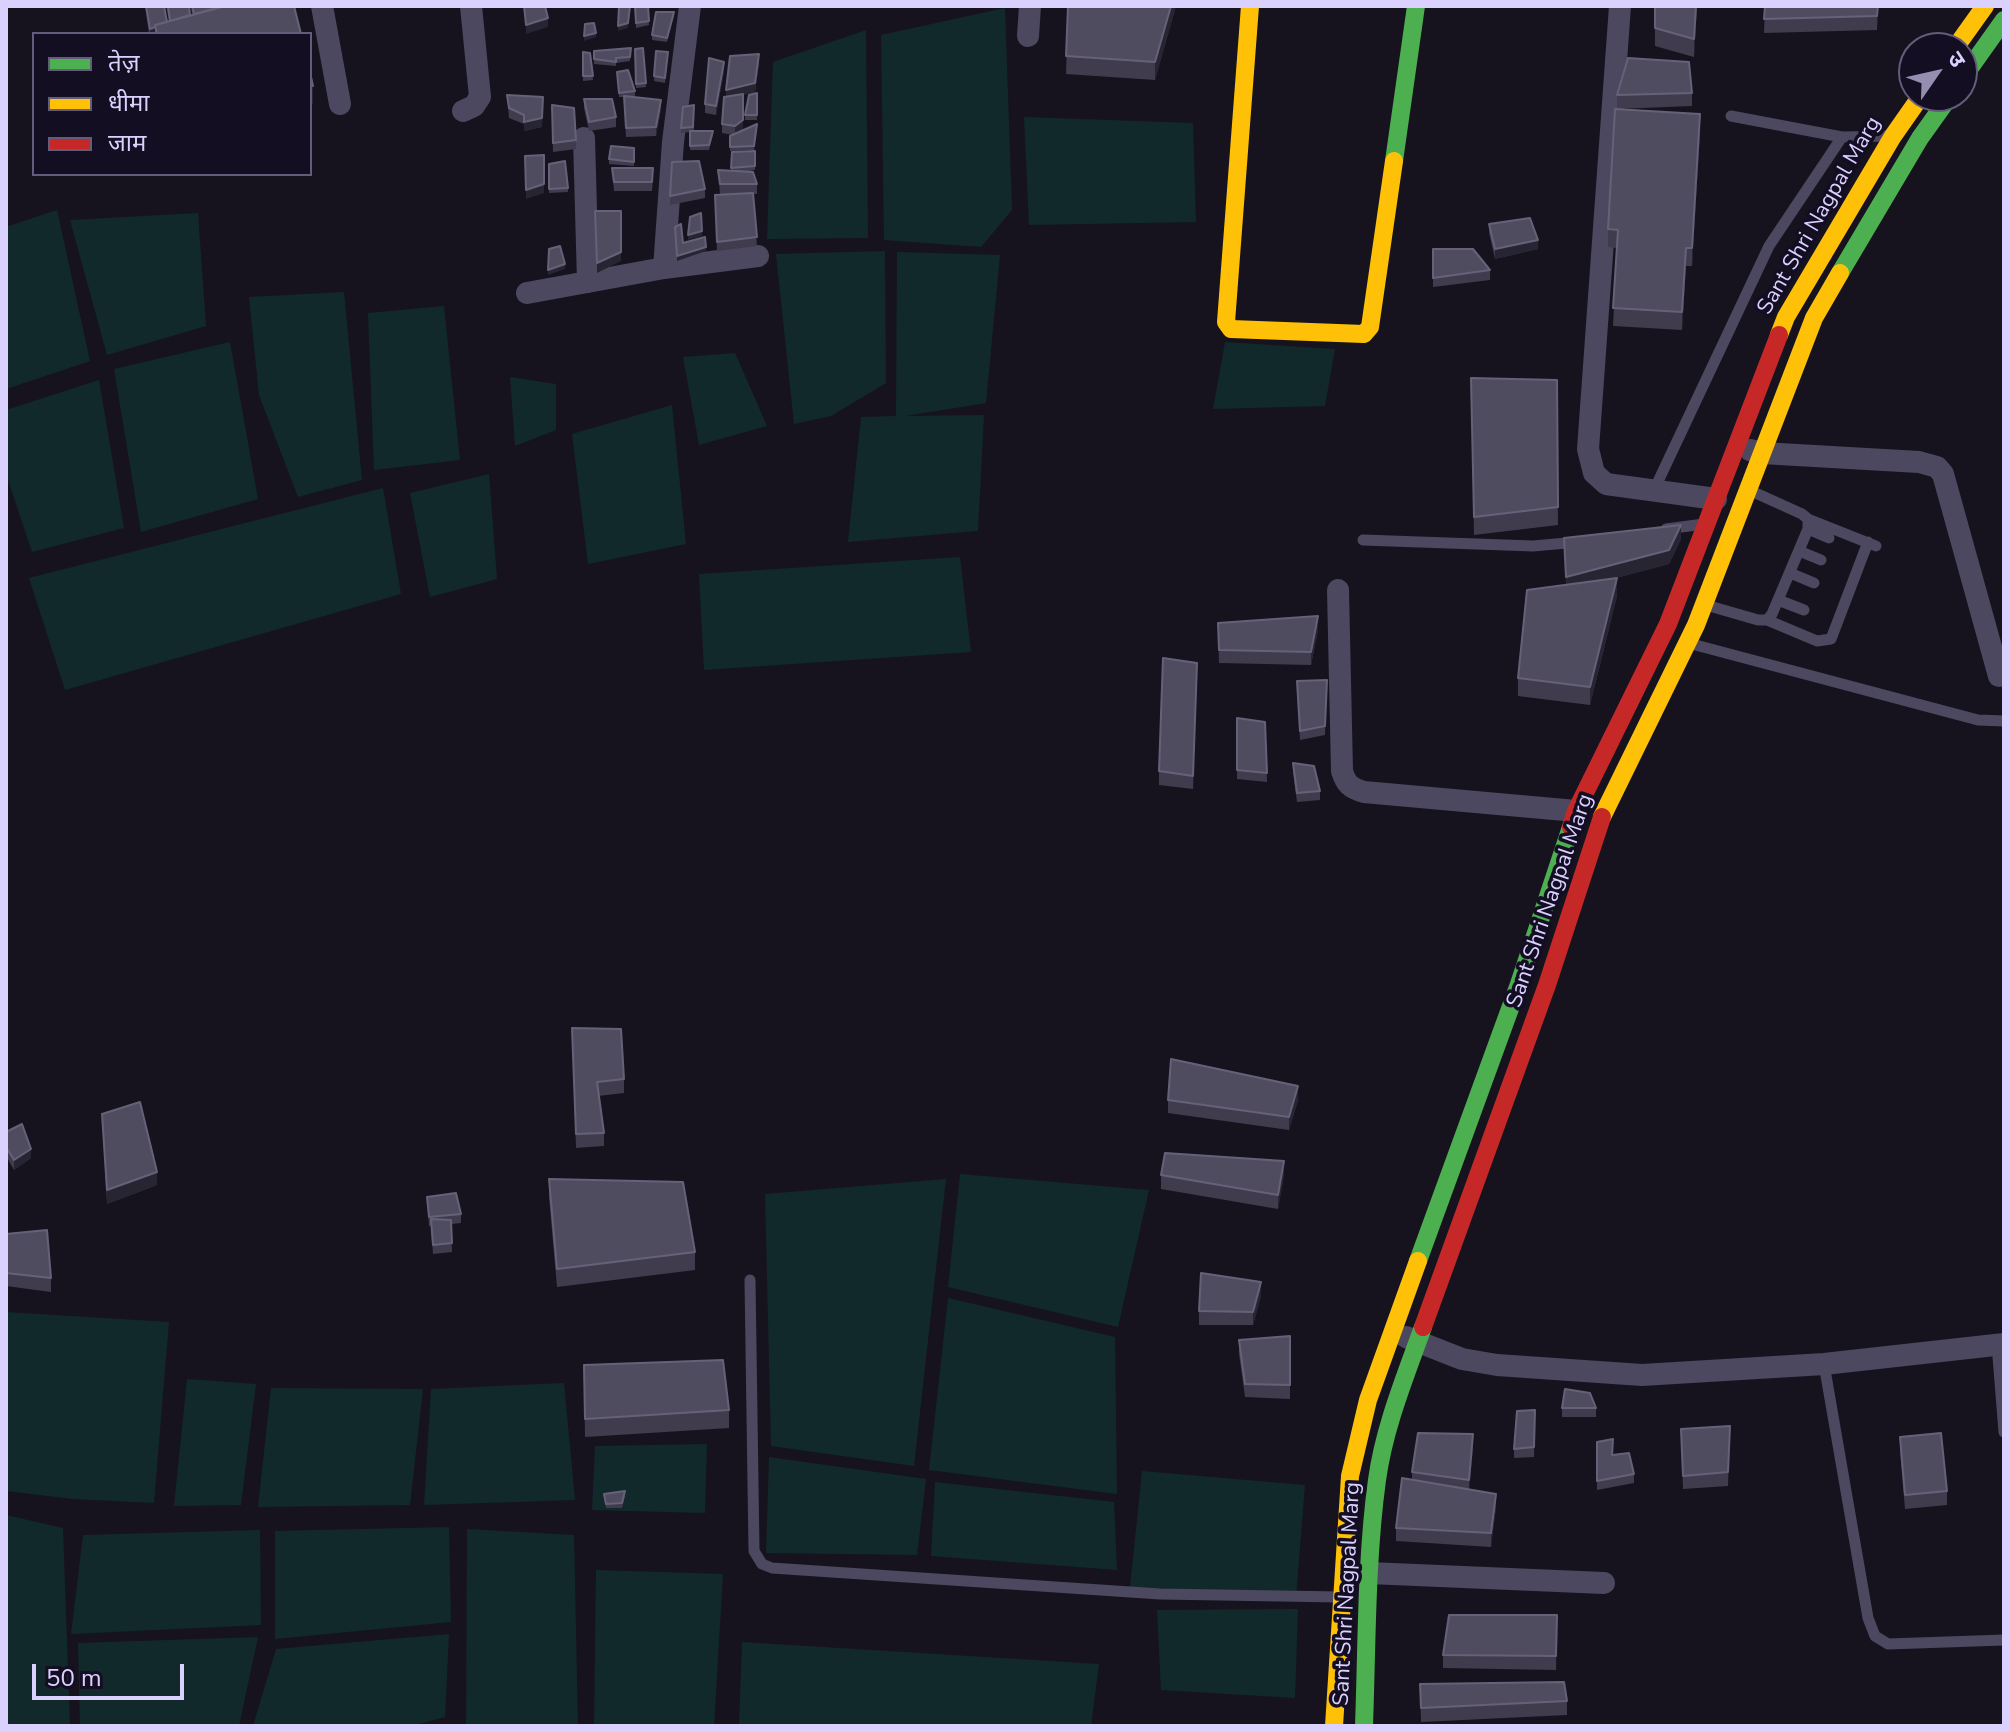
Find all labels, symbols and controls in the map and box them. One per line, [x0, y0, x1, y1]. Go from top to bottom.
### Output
legend [32, 32, 312, 176]
north arrow [1898, 32, 1978, 112]
text: उ [1940, 46, 1972, 73]
text: तेज़ [108, 47, 140, 79]
text: धीमा [108, 87, 150, 119]
street label: Sant Shri Nagpal Marg [1752, 112, 1888, 320]
text: जाम [108, 127, 146, 159]
street label: Sant Shri Nagpal Marg [1502, 791, 1600, 1011]
street label: Sant Shri Nagpal Marg [1329, 1481, 1367, 1707]
scale bar [36, 1648, 188, 1698]
text: 50 m [46, 1662, 102, 1694]

